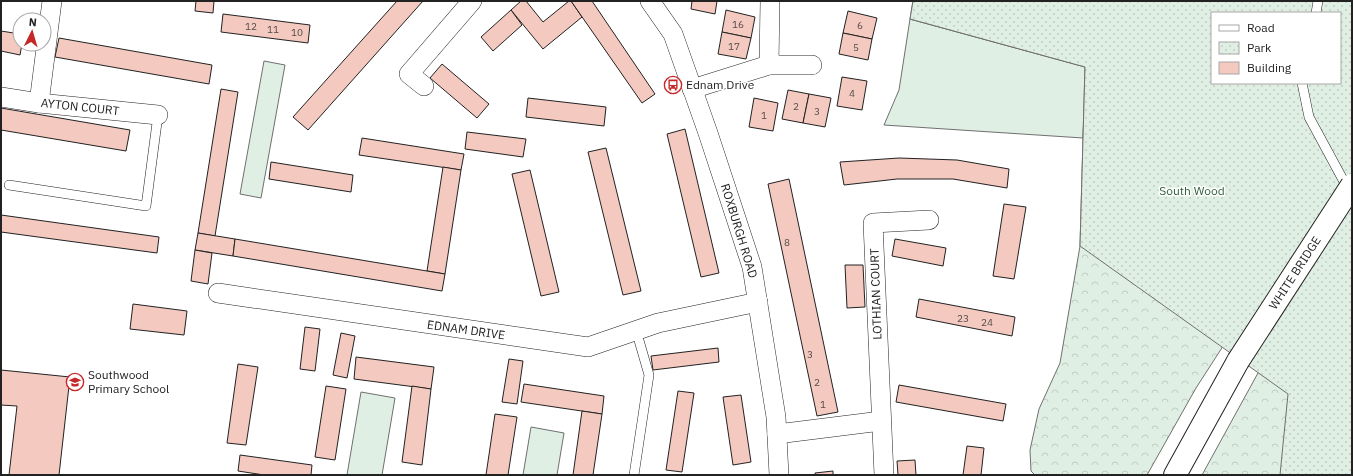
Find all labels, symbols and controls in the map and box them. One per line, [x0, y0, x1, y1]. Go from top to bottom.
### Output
north arrow [12, 12, 52, 52]
legend [1211, 12, 1341, 84]
text: N [28, 15, 37, 29]
house number: 16 [732, 18, 744, 31]
house number: 6 [857, 19, 863, 32]
house number: 12 [245, 20, 257, 33]
text: Road [1247, 20, 1275, 35]
house number: 11 [267, 23, 279, 36]
house number: 10 [291, 26, 303, 39]
house number: 17 [728, 40, 740, 53]
text: Park [1247, 40, 1272, 55]
house number: 5 [853, 41, 859, 54]
text: Building [1247, 60, 1292, 75]
bus stop icon: Ednam Drive [663, 75, 683, 95]
place label: Ednam Drive [686, 77, 755, 92]
house number: 4 [849, 87, 855, 100]
street label: AYTON COURT [40, 95, 120, 118]
house number: 2 [793, 100, 799, 113]
house number: 3 [814, 105, 820, 118]
house number: 1 [761, 109, 767, 122]
street label: ROXBURGH ROAD [718, 182, 761, 280]
park label: South Wood [1159, 183, 1225, 198]
street label: WHITE BRIDGE [1265, 233, 1324, 312]
house number: 8 [784, 236, 790, 249]
street label: LOTHIAN COURT [866, 248, 885, 340]
house number: 23 [957, 312, 969, 325]
house number: 24 [981, 316, 993, 329]
street label: EDNAM DRIVE [426, 317, 506, 342]
house number: 3 [807, 348, 813, 361]
place label: Southwood Primary School [88, 367, 169, 396]
school or university icon: Southwood Primary School [65, 372, 85, 392]
house number: 2 [814, 376, 820, 389]
house number: 1 [820, 398, 826, 411]

